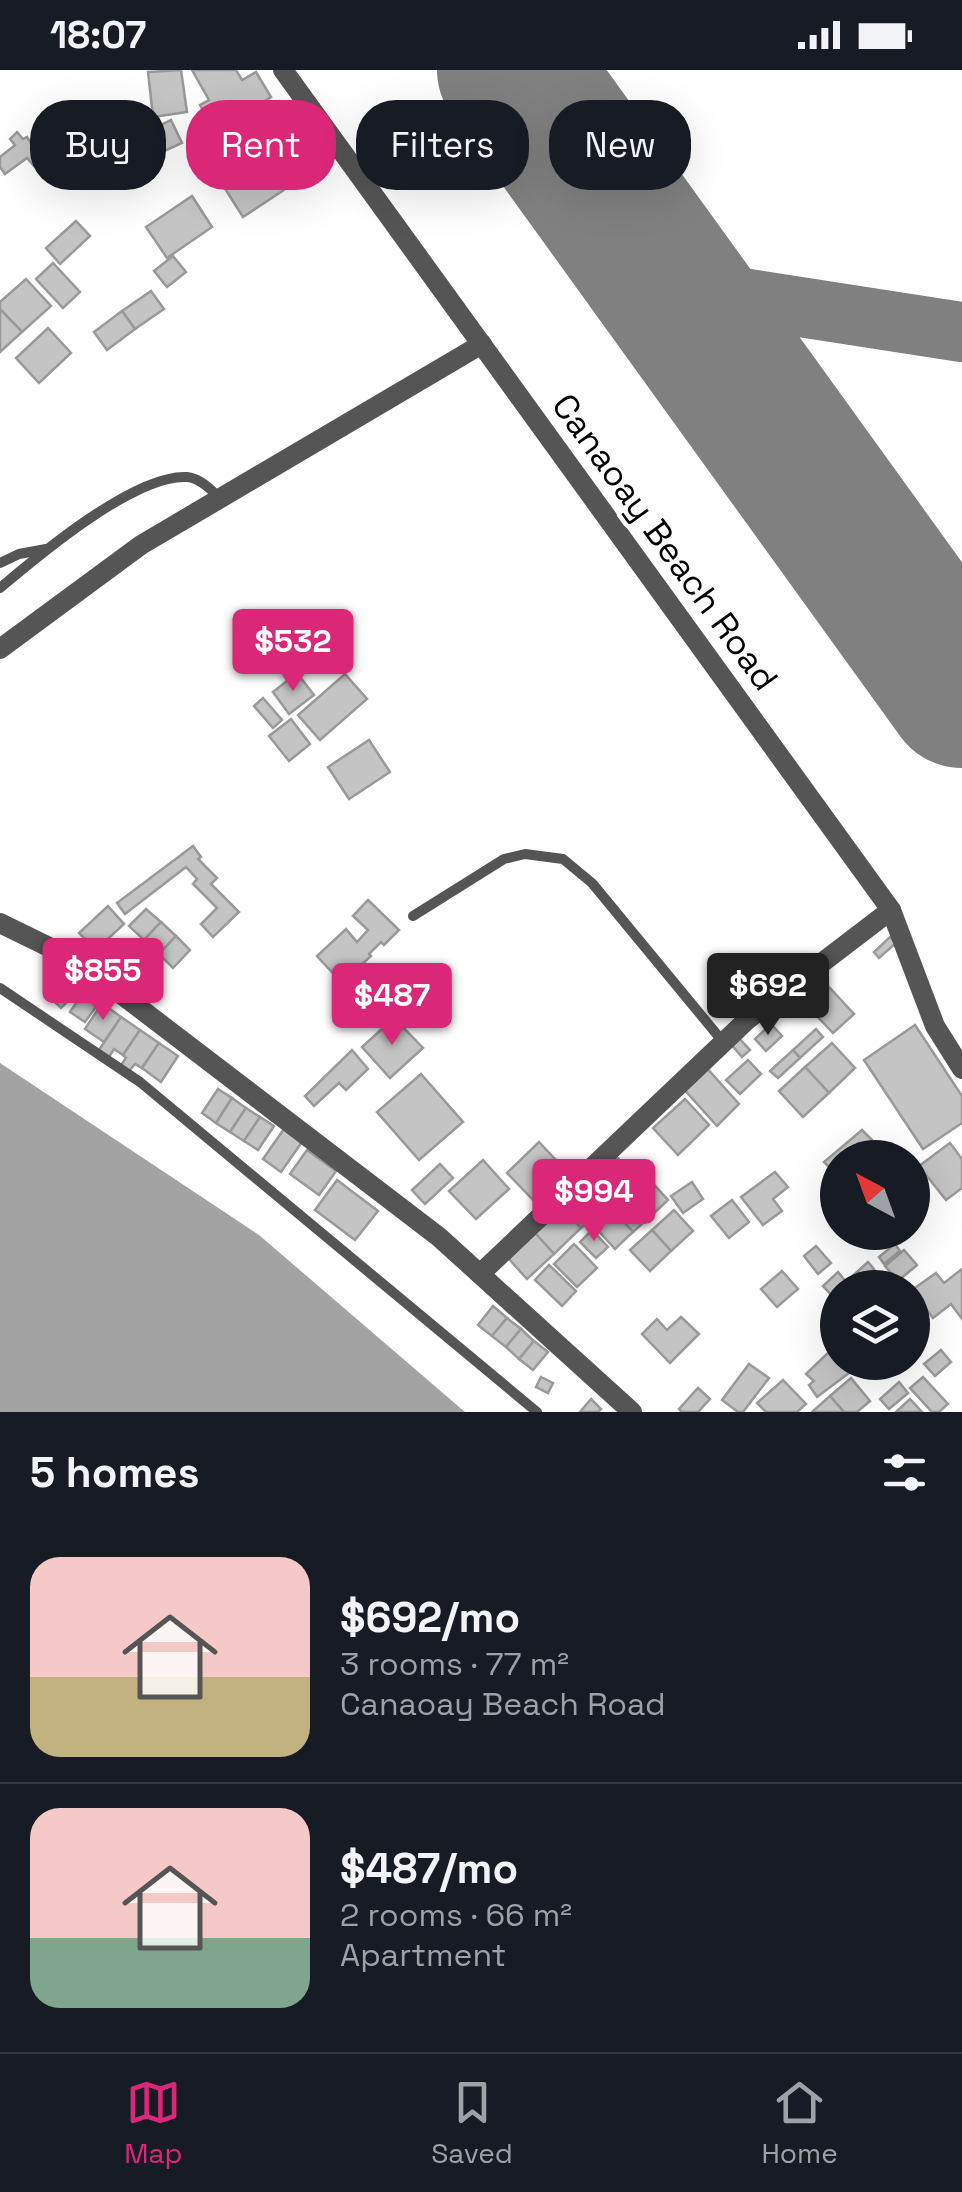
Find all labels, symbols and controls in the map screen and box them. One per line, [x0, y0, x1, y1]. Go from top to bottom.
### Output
text: 18:07 [50, 11, 146, 59]
chip: Buy [30, 100, 166, 190]
chip: Rent [186, 100, 336, 190]
chip: Filters [356, 100, 529, 190]
chip: New [549, 100, 691, 190]
street label: Canaoay Beach Road [543, 385, 787, 699]
pin: $532 [234, 609, 352, 694]
text: $532 [254, 621, 332, 661]
pin: $855 [44, 938, 162, 1023]
text: $855 [65, 950, 142, 990]
pin: $692 [709, 953, 827, 1038]
pin: $487 [333, 963, 451, 1048]
text: $692 [729, 965, 807, 1005]
text: $487 [354, 975, 430, 1015]
north arrow [820, 1140, 930, 1250]
map controls [820, 1140, 930, 1380]
pin: $994 [535, 1159, 653, 1244]
text: $994 [554, 1171, 634, 1211]
button: layers [820, 1270, 930, 1380]
icon: filters [877, 1445, 932, 1500]
text: 5 homes [30, 1446, 200, 1499]
text: $692/mo [340, 1591, 520, 1644]
icon: home [110, 1597, 230, 1717]
text: 3 rooms · 77 m² [340, 1644, 569, 1684]
text: Canaoay Beach Road [340, 1684, 666, 1724]
text: $487/mo [340, 1842, 518, 1895]
icon: home [110, 1848, 230, 1968]
text: 2 rooms · 66 m² [340, 1895, 572, 1935]
text: Apartment [340, 1935, 506, 1975]
tab: Map [124, 2075, 183, 2171]
tab: Saved [431, 2075, 513, 2171]
tab: Home [761, 2075, 838, 2171]

